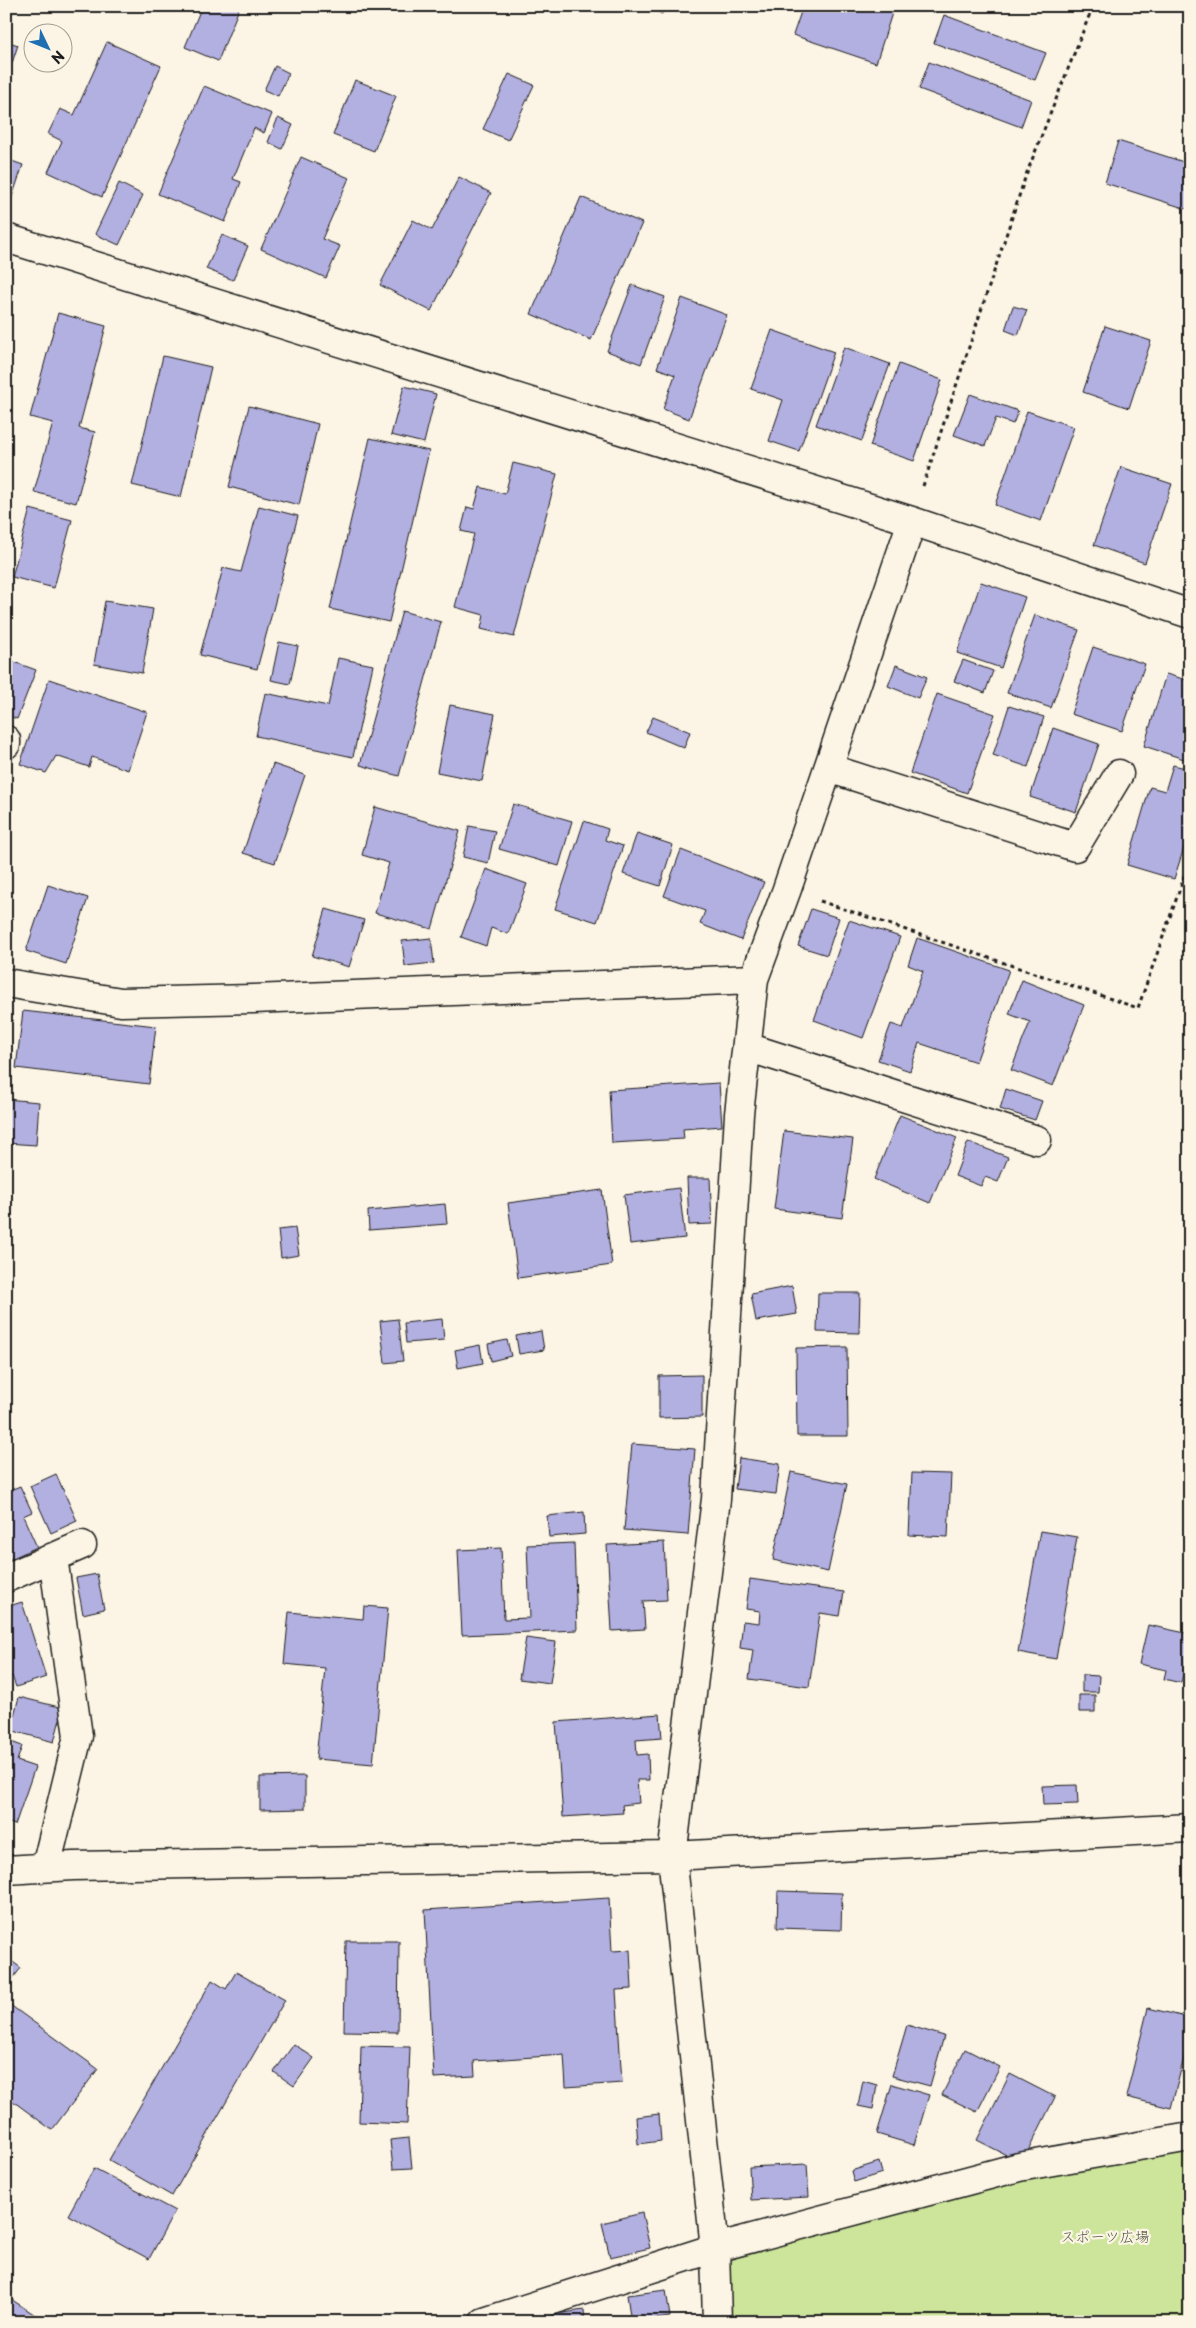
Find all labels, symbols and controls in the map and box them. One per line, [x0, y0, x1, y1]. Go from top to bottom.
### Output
north arrow [22, 22, 72, 72]
text: N [46, 46, 69, 68]
park label: スポーツ広場 [1060, 2224, 1150, 2247]

